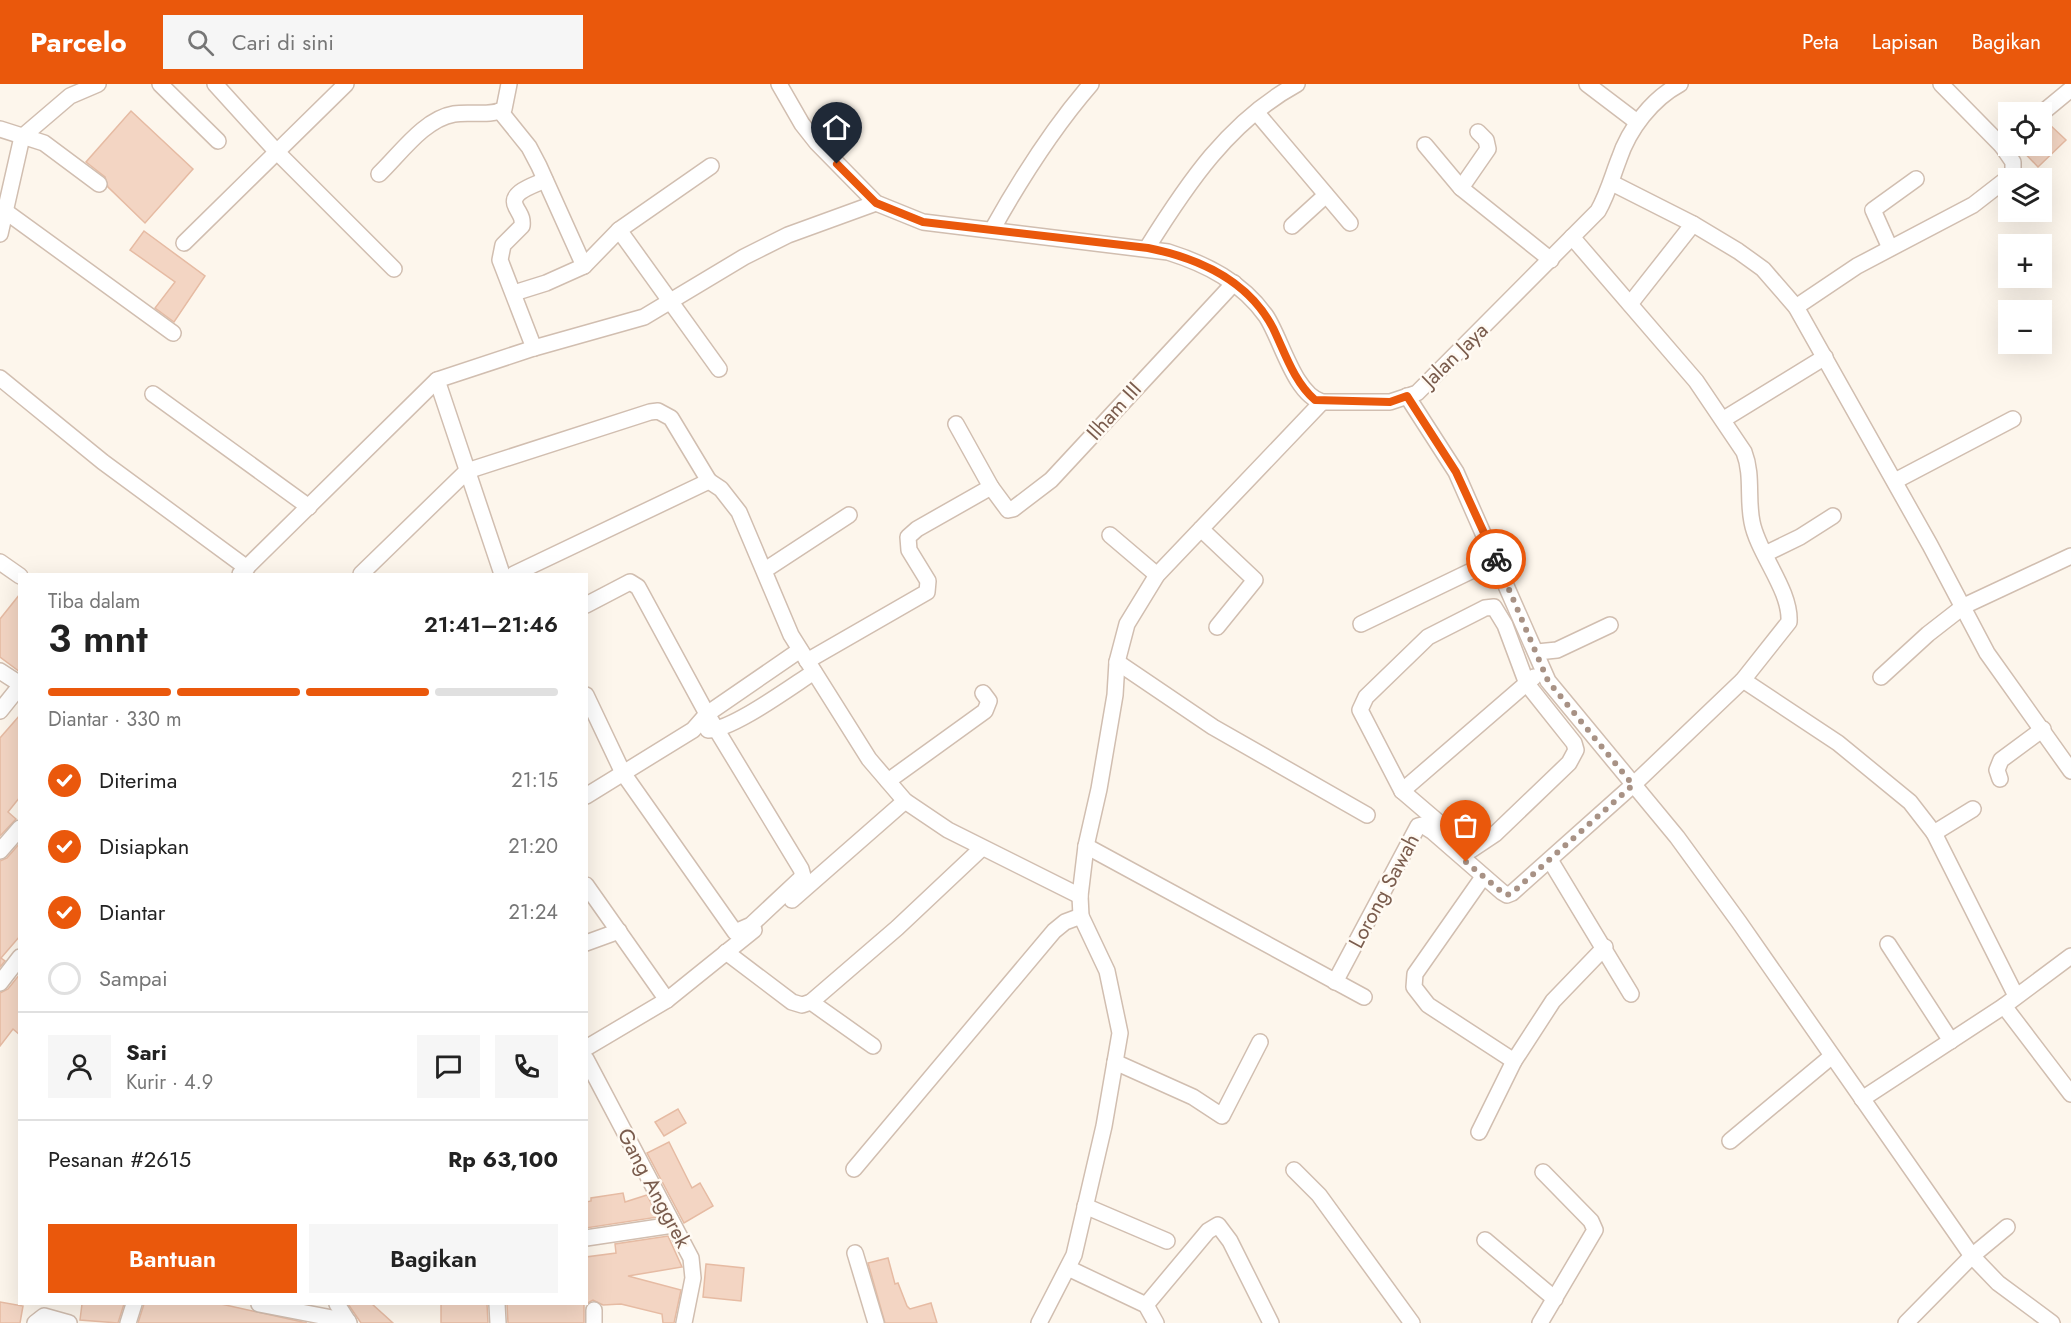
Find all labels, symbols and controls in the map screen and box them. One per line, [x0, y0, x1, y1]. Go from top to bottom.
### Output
search box [163, 15, 583, 69]
text: Parcelo [30, 22, 127, 63]
icon: search [184, 26, 217, 59]
text: Cari di sini [232, 26, 334, 58]
text: Peta [1802, 27, 1839, 57]
text: Lapisan [1872, 27, 1938, 57]
text: Bagikan [1971, 27, 2041, 57]
pin [811, 102, 862, 164]
map controls [1998, 102, 2052, 354]
button: locate [1998, 102, 2052, 156]
icon: home [820, 111, 853, 144]
button: layers [1998, 168, 2052, 222]
button: + [1998, 234, 2052, 288]
button: − [1998, 300, 2052, 354]
street label: Jalan Jaya [1413, 316, 1495, 396]
street label: Ilham III [1080, 375, 1148, 447]
courier [1466, 529, 1526, 589]
icon: bike [1480, 543, 1513, 576]
text: Tiba dalam [48, 587, 140, 616]
text: 21:41–21:46 [424, 608, 558, 640]
text: 3 mnt [48, 610, 148, 667]
text: Diantar · 330 m [48, 705, 182, 734]
icon: check [48, 764, 81, 797]
text: Diterima [99, 764, 177, 796]
text: 21:15 [511, 766, 558, 795]
pin [1440, 800, 1491, 862]
icon: bag [1449, 809, 1482, 842]
street label: Lorong Sawah [1341, 829, 1427, 953]
icon: check [48, 830, 81, 863]
text: Disiapkan [99, 830, 189, 862]
text: 21:20 [508, 832, 558, 861]
icon: check [48, 896, 81, 929]
text: Diantar [99, 896, 165, 928]
text: 21:24 [509, 898, 558, 927]
text: Sampai [99, 962, 168, 994]
button: person [48, 1035, 111, 1098]
button: chat [417, 1035, 480, 1098]
button: phone [495, 1035, 558, 1098]
text: Sari [126, 1036, 167, 1068]
text: Kurir · 4.9 [126, 1068, 213, 1097]
street label: Gang Anggrek [610, 1123, 698, 1254]
text: Pesanan #2615 [48, 1143, 191, 1175]
text: Rp 63,100 [448, 1143, 558, 1175]
button: Bantuan [48, 1224, 297, 1293]
button: Bagikan [309, 1224, 558, 1293]

